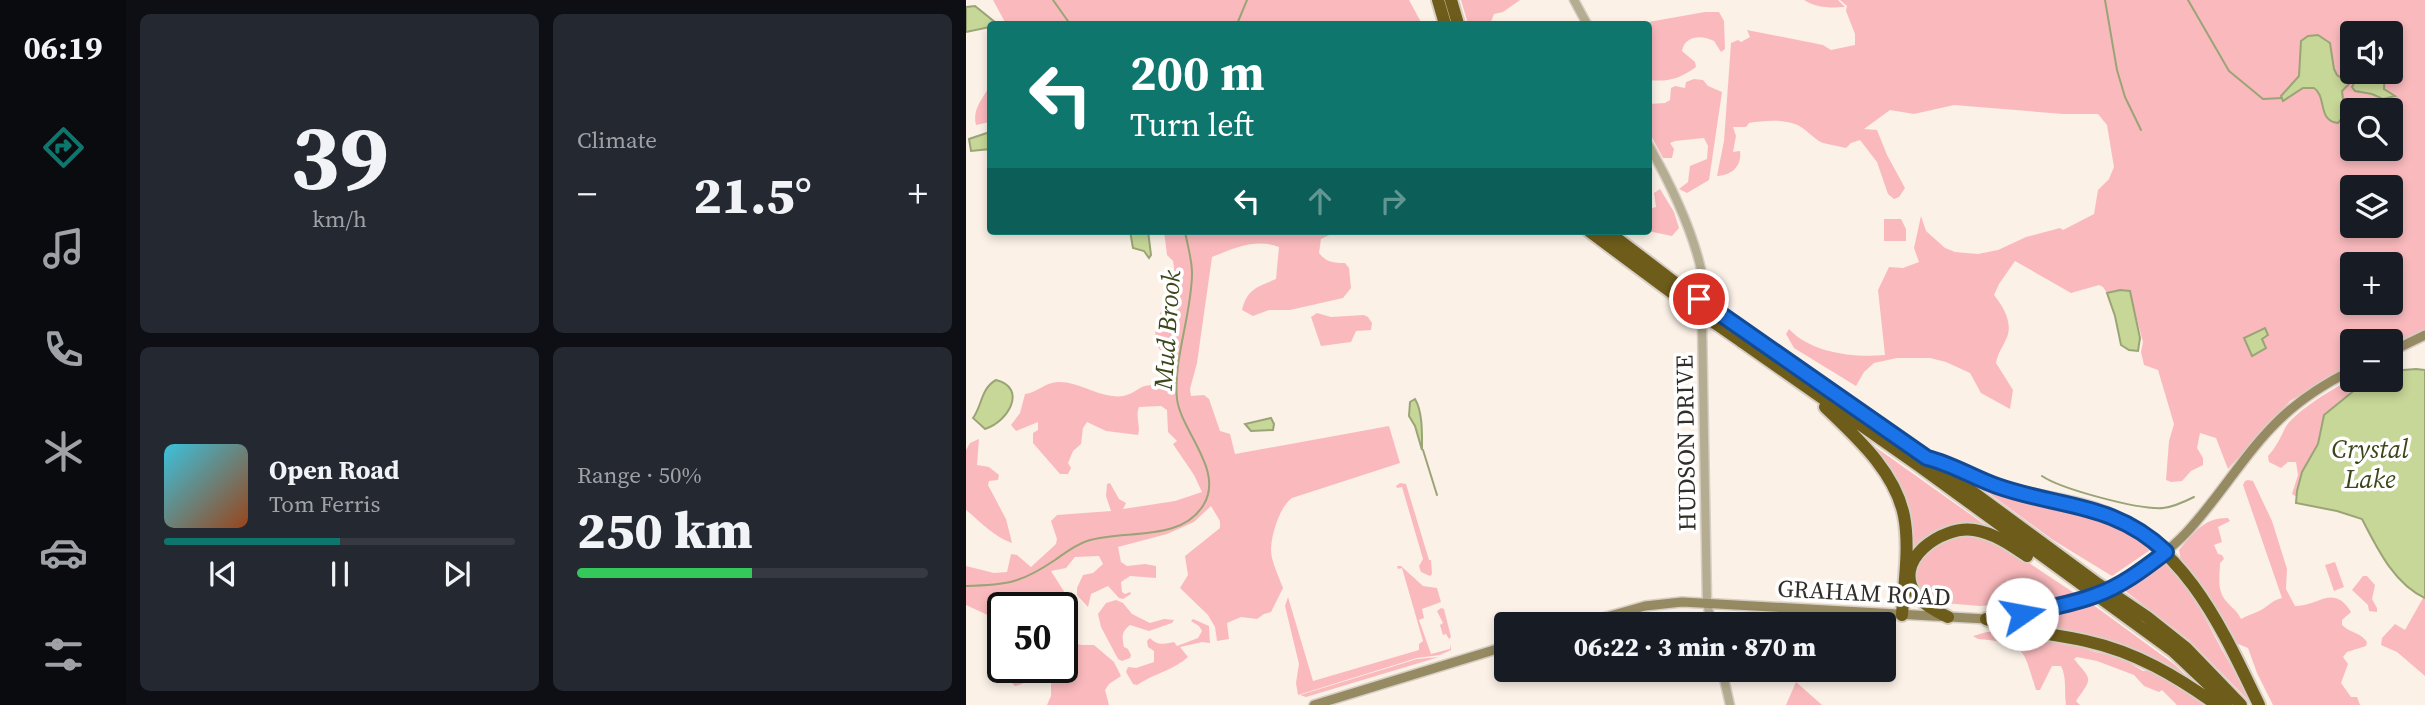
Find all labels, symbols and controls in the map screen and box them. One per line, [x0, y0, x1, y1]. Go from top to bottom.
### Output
map controls [2340, 21, 2403, 392]
button: sound [2340, 21, 2403, 84]
text: 06:19 [24, 26, 102, 70]
text: 200 m [1130, 39, 1265, 106]
icon: left [1015, 49, 1106, 140]
text: 39 [290, 95, 389, 219]
button: search [2340, 98, 2403, 161]
text: Turn left [1130, 103, 1254, 147]
icon: directions [39, 123, 88, 172]
text: Climate [577, 124, 657, 156]
text: 21.5° [693, 159, 812, 230]
text: − [577, 168, 597, 220]
text: + [908, 168, 928, 220]
button: layers [2340, 175, 2403, 238]
icon: left [1228, 182, 1266, 220]
icon: ahead [1301, 182, 1339, 220]
icon: right [1374, 182, 1412, 220]
text: km/h [312, 203, 367, 235]
icon: music [39, 224, 88, 273]
button: + [2340, 252, 2403, 315]
water label: Mud Brook [1145, 268, 1189, 392]
pin [1669, 269, 1729, 329]
icon: arrive [1680, 280, 1718, 318]
icon: phone [39, 325, 88, 374]
button: − [2340, 329, 2403, 392]
street label: HUDSON DRIVE [1667, 355, 1704, 532]
icon: climate [39, 427, 88, 476]
water label: Crystal Lake [2332, 431, 2409, 497]
text: Open Road [269, 452, 400, 488]
text: Range · 50% [577, 459, 702, 491]
text: Tom Ferris [269, 488, 380, 520]
text: 250 km [577, 494, 753, 565]
icon: car [39, 528, 88, 577]
icon: previous [204, 555, 242, 593]
icon: pause [321, 555, 359, 593]
icon: next [438, 555, 476, 593]
street label: GRAHAM ROAD [1777, 571, 1951, 614]
position arrow [1985, 577, 2059, 651]
speed limit sign: 50 [987, 592, 1078, 683]
text: 06:22 · 3 min · 870 m [1574, 629, 1816, 665]
icon: filters [39, 630, 88, 679]

